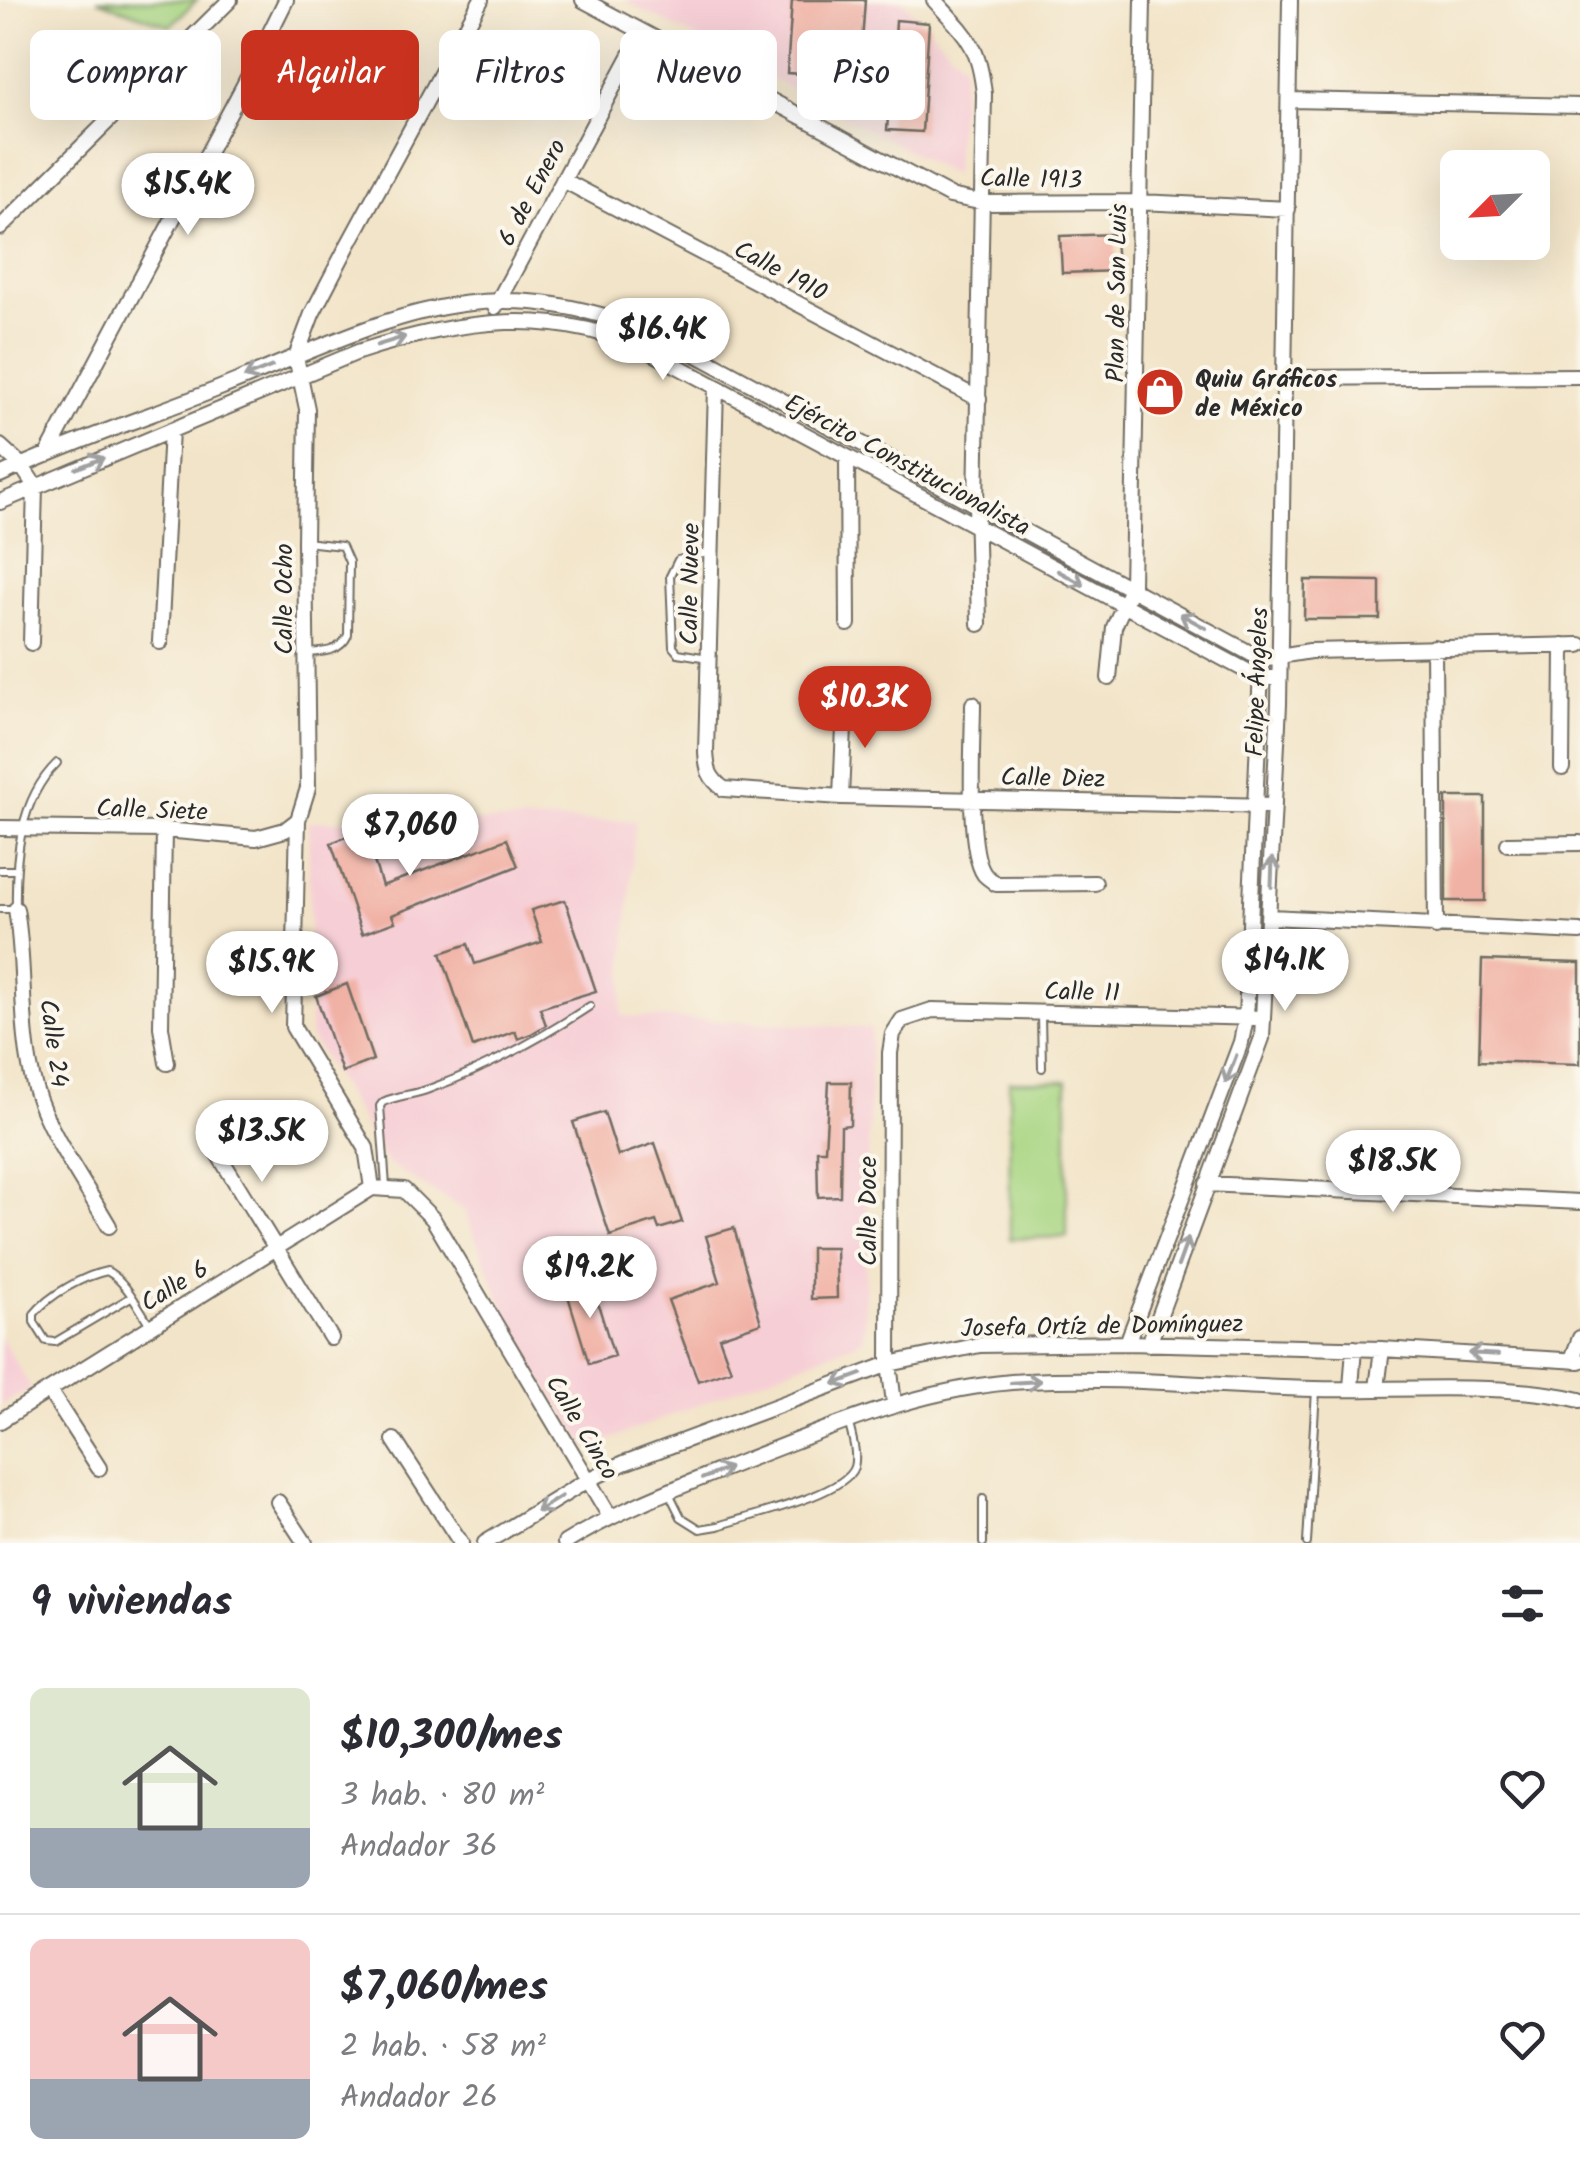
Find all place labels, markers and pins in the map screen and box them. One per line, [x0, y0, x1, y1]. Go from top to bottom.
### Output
pin: $15.4K [107, 153, 269, 238]
pin: $16.4K [582, 298, 744, 383]
place label: Quiu Gráficos de México [1195, 360, 1337, 429]
shop icon: Quiu Gráficos de México [1134, 366, 1186, 418]
pin: $10.3K [784, 666, 946, 751]
pin: $7,060 [329, 794, 491, 879]
pin: $14.1K [1204, 929, 1366, 1014]
pin: $15.9K [191, 931, 353, 1016]
pin: $13.5K [181, 1100, 343, 1185]
pin: $18.5K [1312, 1130, 1474, 1215]
pin: $19.2K [509, 1236, 671, 1321]

